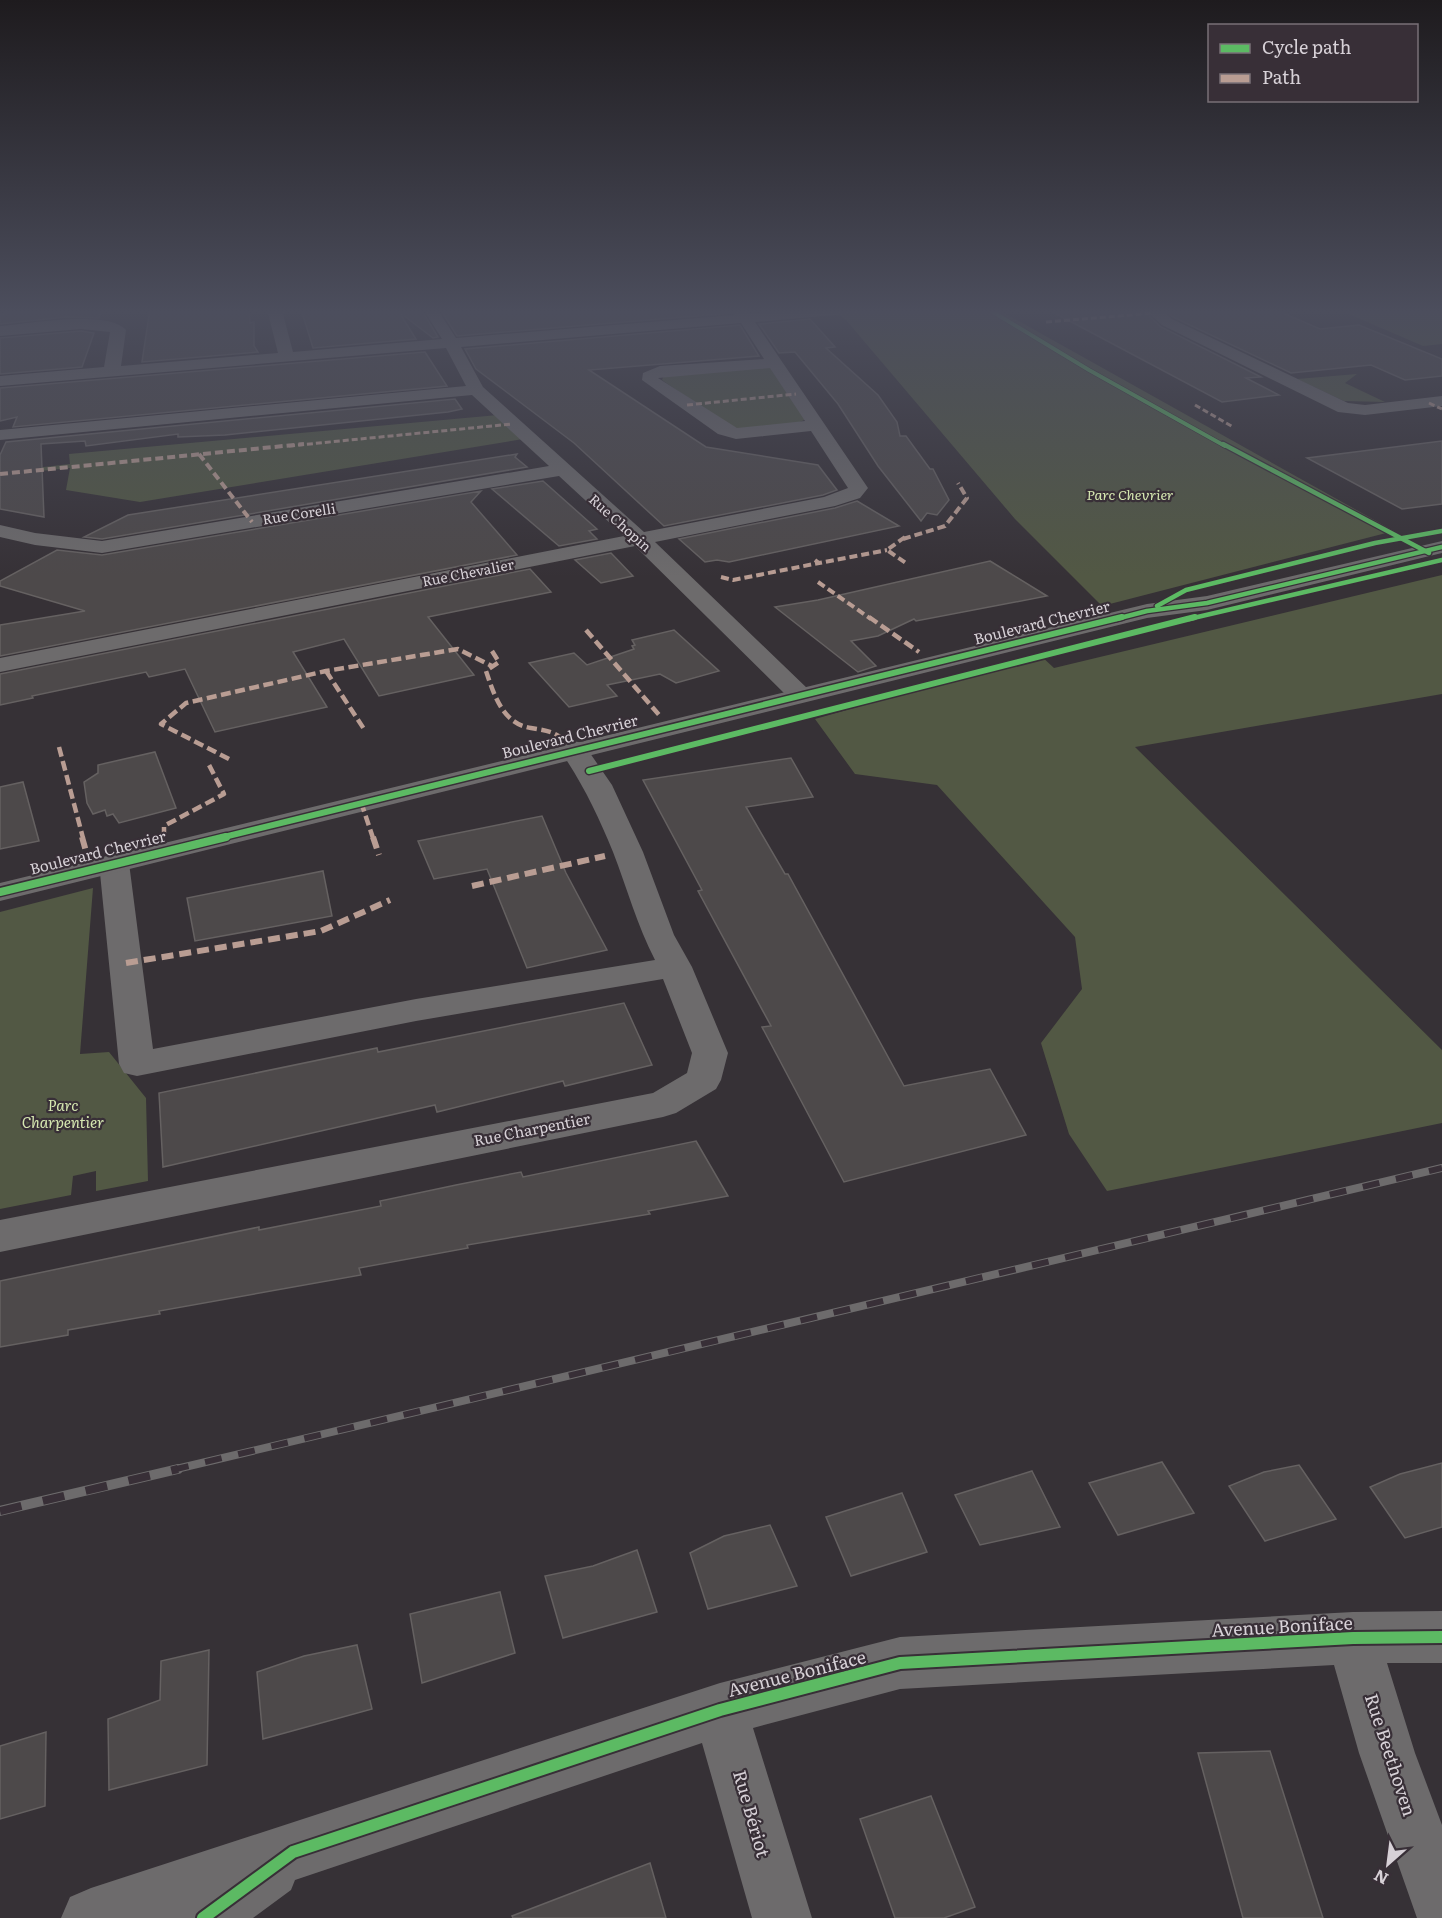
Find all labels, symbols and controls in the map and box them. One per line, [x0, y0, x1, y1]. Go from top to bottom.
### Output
legend [1208, 24, 1418, 102]
text: Cycle path [1262, 33, 1351, 60]
text: Path [1262, 63, 1301, 90]
park label: Parc Chevrier [1086, 484, 1174, 504]
street label: Rue Chopin [585, 489, 656, 556]
street label: Rue Corelli [261, 497, 337, 529]
street label: Rue Chevalier [420, 553, 516, 591]
street label: Boulevard Chevrier [971, 593, 1112, 650]
street label: Boulevard Chevrier [499, 707, 640, 764]
street label: Boulevard Chevrier [27, 823, 168, 880]
park label: Parc Charpentier [22, 1093, 104, 1133]
street label: Rue Charpentier [472, 1106, 592, 1151]
street label: Avenue Boniface [1211, 1608, 1353, 1643]
street label: Avenue Boniface [725, 1642, 869, 1703]
street label: Rue Beethoven [1359, 1690, 1424, 1819]
street label: Rue Bériot [727, 1767, 778, 1861]
north arrow [1358, 1834, 1418, 1894]
text: N [1369, 1864, 1392, 1892]

